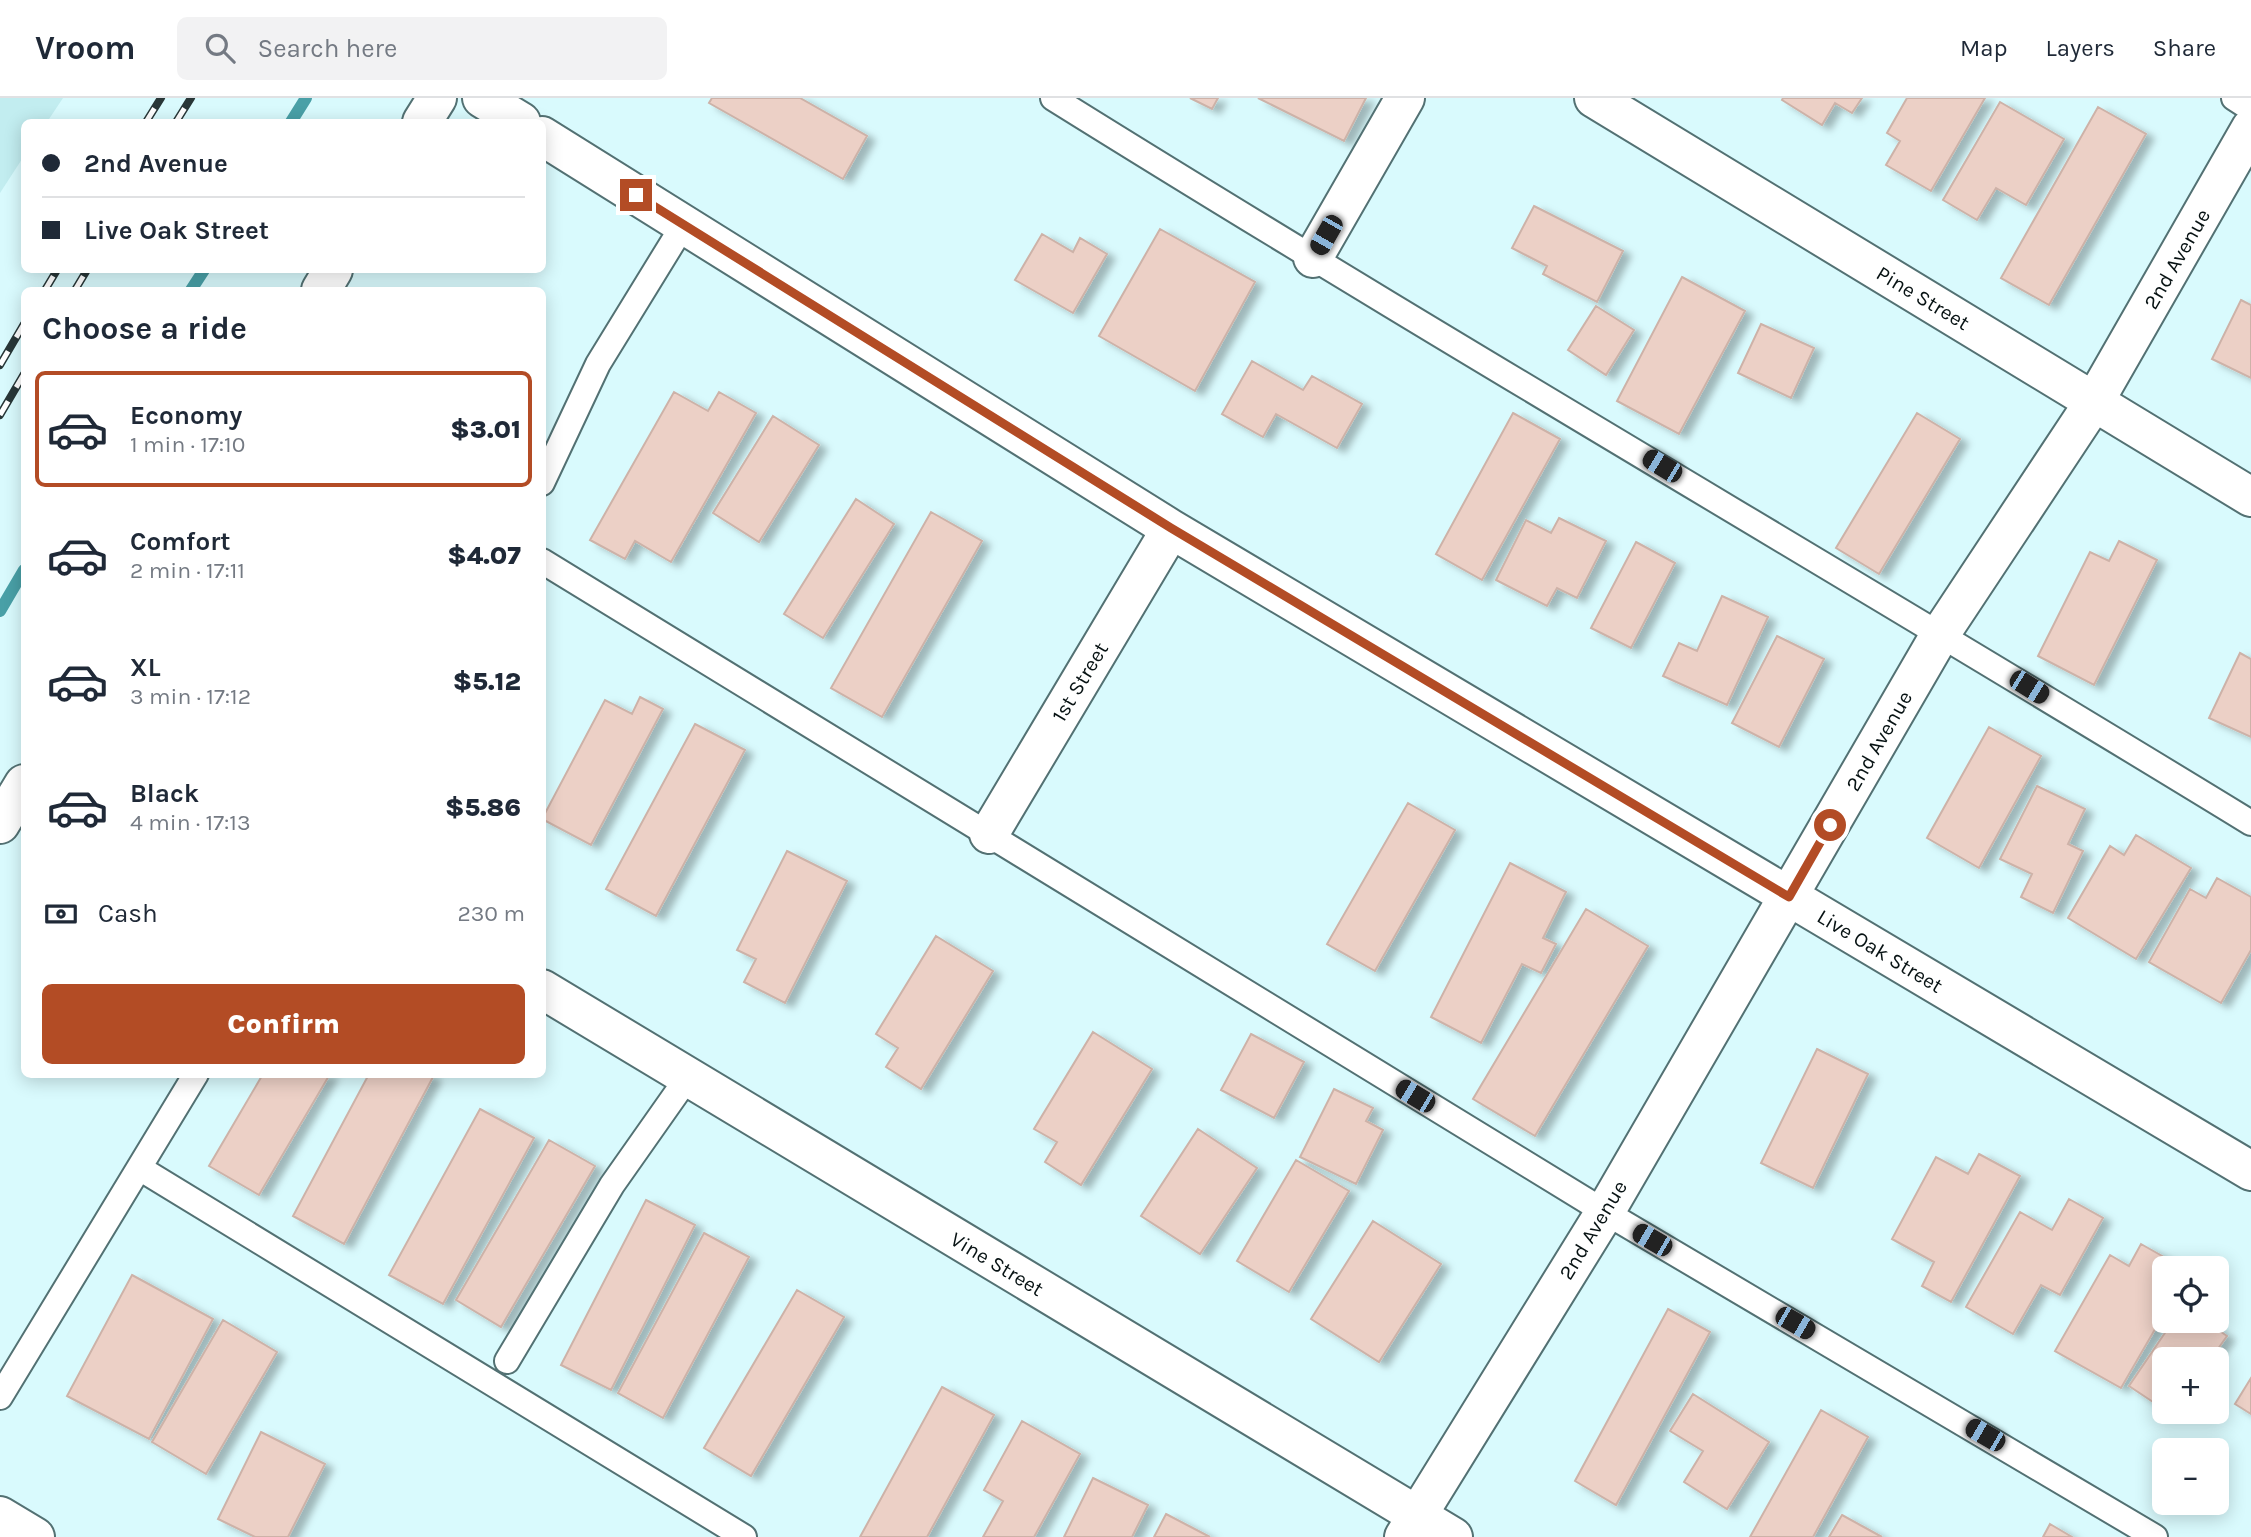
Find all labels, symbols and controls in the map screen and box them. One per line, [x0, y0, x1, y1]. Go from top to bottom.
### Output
search box [177, 17, 667, 80]
text: Vroom [35, 29, 135, 67]
icon: search [201, 29, 239, 67]
text: Search here [257, 33, 397, 64]
text: Map [1960, 34, 2008, 62]
text: Layers [2046, 34, 2115, 62]
text: Share [2153, 34, 2216, 62]
text: 2nd Avenue [84, 148, 228, 179]
route end [620, 179, 652, 211]
street label: 2nd Avenue [2139, 205, 2215, 313]
car [1307, 212, 1346, 258]
text: Live Oak Street [84, 215, 269, 246]
street label: Pine Street [1872, 261, 1974, 335]
text: Choose a ride [42, 310, 247, 347]
icon: car [46, 398, 109, 461]
text: Economy [130, 400, 242, 431]
text: $3.01 [450, 414, 521, 445]
text: 1 min · 17:10 [130, 431, 245, 458]
car [1639, 446, 1686, 486]
icon: car [46, 524, 109, 587]
text: Comfort [130, 526, 231, 557]
text: $4.07 [447, 540, 521, 571]
text: 2 min · 17:11 [130, 557, 245, 584]
street label: 1st Street [1047, 638, 1113, 726]
icon: car [46, 650, 109, 713]
text: XL [130, 652, 161, 683]
text: $5.12 [453, 666, 521, 697]
car [2006, 667, 2053, 707]
text: 3 min · 17:12 [130, 683, 251, 710]
street label: 2nd Avenue [1841, 687, 1917, 795]
icon: car [46, 776, 109, 839]
text: Black [130, 778, 199, 809]
text: $5.86 [445, 792, 521, 823]
text: 4 min · 17:13 [130, 809, 250, 836]
route start [1814, 809, 1846, 841]
icon: cash [42, 895, 80, 933]
text: Cash [98, 898, 158, 929]
text: 230 m [457, 900, 525, 927]
street label: Live Oak Street [1813, 904, 1947, 998]
button: Confirm [42, 984, 525, 1064]
car [1392, 1076, 1439, 1116]
street label: 2nd Avenue [1554, 1176, 1632, 1284]
car [1629, 1220, 1676, 1260]
street label: Vine Street [946, 1227, 1048, 1301]
map controls [2152, 1256, 2229, 1515]
button: locate [2152, 1256, 2229, 1333]
car [1772, 1303, 1819, 1343]
button: + [2152, 1347, 2229, 1424]
car [1962, 1415, 2009, 1455]
button: − [2152, 1438, 2229, 1515]

